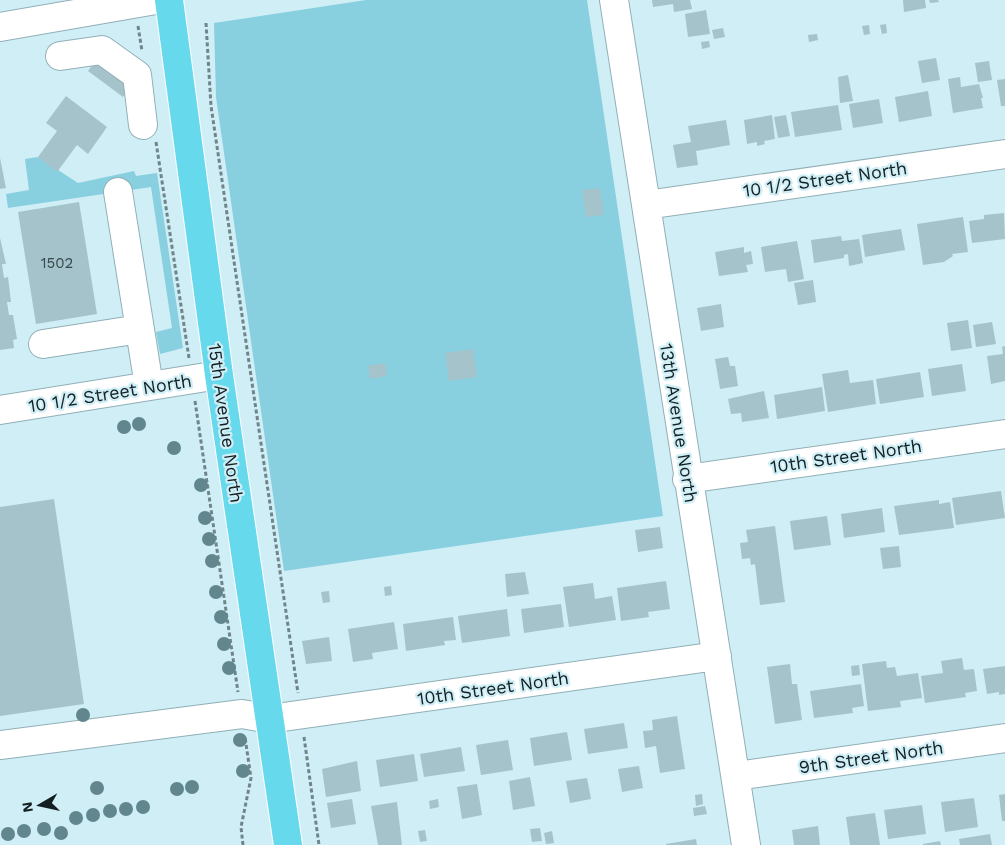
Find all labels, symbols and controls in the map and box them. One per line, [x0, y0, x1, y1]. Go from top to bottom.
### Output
street label: 10 1/2 Street North [742, 157, 908, 201]
house number: 1502 [41, 254, 73, 272]
street label: 15th Avenue North [204, 342, 248, 504]
street label: 13th Avenue North [656, 342, 702, 504]
street label: 10 1/2 Street North [27, 370, 193, 416]
street label: 10th Street North [769, 435, 923, 477]
street label: 10th Street North [416, 667, 570, 709]
street label: 9th Street North [797, 736, 945, 778]
north arrow [15, 780, 65, 830]
text: N [18, 801, 36, 813]

